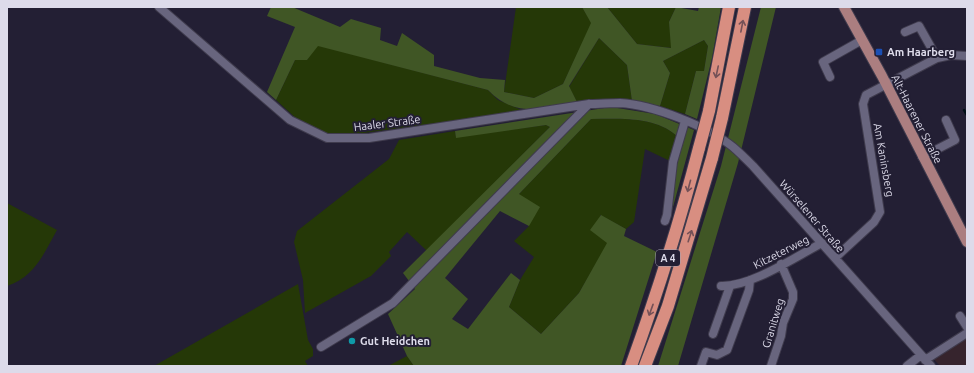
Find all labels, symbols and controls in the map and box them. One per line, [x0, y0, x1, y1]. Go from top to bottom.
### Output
one-way arrow [738, 20, 746, 33]
place label: Am Haarberg [887, 46, 955, 58]
marker: Am Haarberg [874, 47, 884, 57]
one-way arrow [713, 65, 721, 78]
street label: Alt-Haarener Straße [889, 73, 945, 165]
street label: Haaler Straße [353, 113, 421, 133]
street label: Am Kaninsberg [872, 122, 896, 198]
street label: Würselener Straße [777, 177, 847, 255]
one-way arrow [685, 179, 693, 192]
one-way arrow [686, 231, 694, 243]
street label: Kitzeterweg [751, 233, 811, 271]
road number: A 4 [656, 250, 680, 266]
street label: Granitweg [760, 297, 786, 349]
one-way arrow [647, 304, 655, 316]
place label: Gut Heidchen [360, 335, 430, 347]
marker: Gut Heidchen [347, 336, 357, 346]

